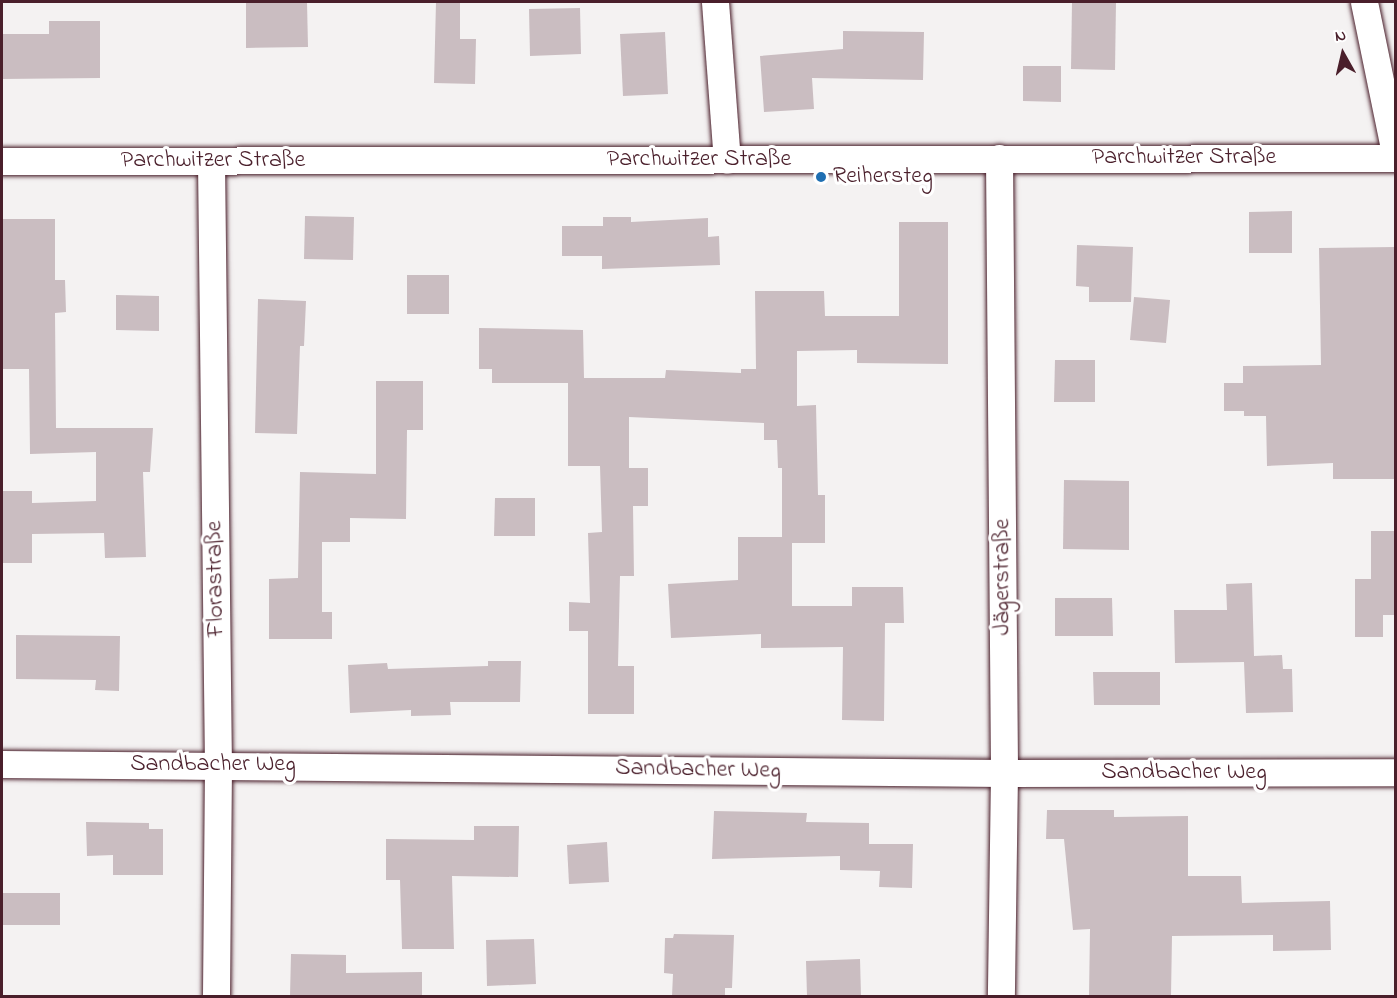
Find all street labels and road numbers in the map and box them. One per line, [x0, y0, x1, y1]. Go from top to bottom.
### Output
street label: Parchwitzer Straße [1092, 144, 1276, 172]
street label: Parchwitzer Straße [607, 146, 791, 174]
street label: Parchwitzer Straße [121, 147, 305, 175]
street label: Jägerstraße [989, 519, 1017, 635]
street label: Florastraße [201, 521, 231, 637]
street label: Sandbacher Weg [130, 751, 296, 779]
street label: Sandbacher Weg [615, 754, 781, 786]
street label: Sandbacher Weg [1101, 759, 1267, 787]

